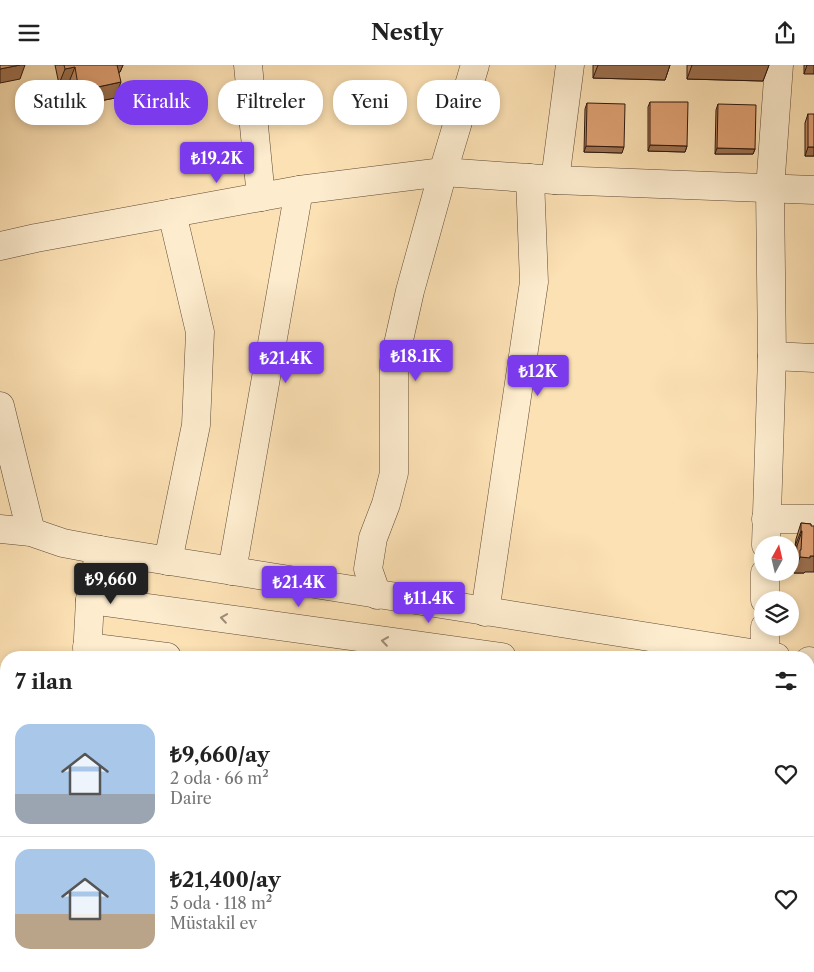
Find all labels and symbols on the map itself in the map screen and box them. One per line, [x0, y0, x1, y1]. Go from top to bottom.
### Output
pin: ₺19.2K [176, 141, 258, 184]
pin: ₺18.1K [375, 339, 457, 382]
pin: ₺21.4K [245, 341, 327, 384]
pin: ₺12K [508, 355, 568, 397]
north arrow [754, 536, 799, 581]
pin: ₺9,660 [70, 563, 152, 605]
pin: ₺21.4K [258, 565, 340, 608]
pin: ₺11.4K [388, 581, 470, 624]
one-way arrow [219, 614, 228, 624]
one-way arrow [380, 636, 388, 647]

